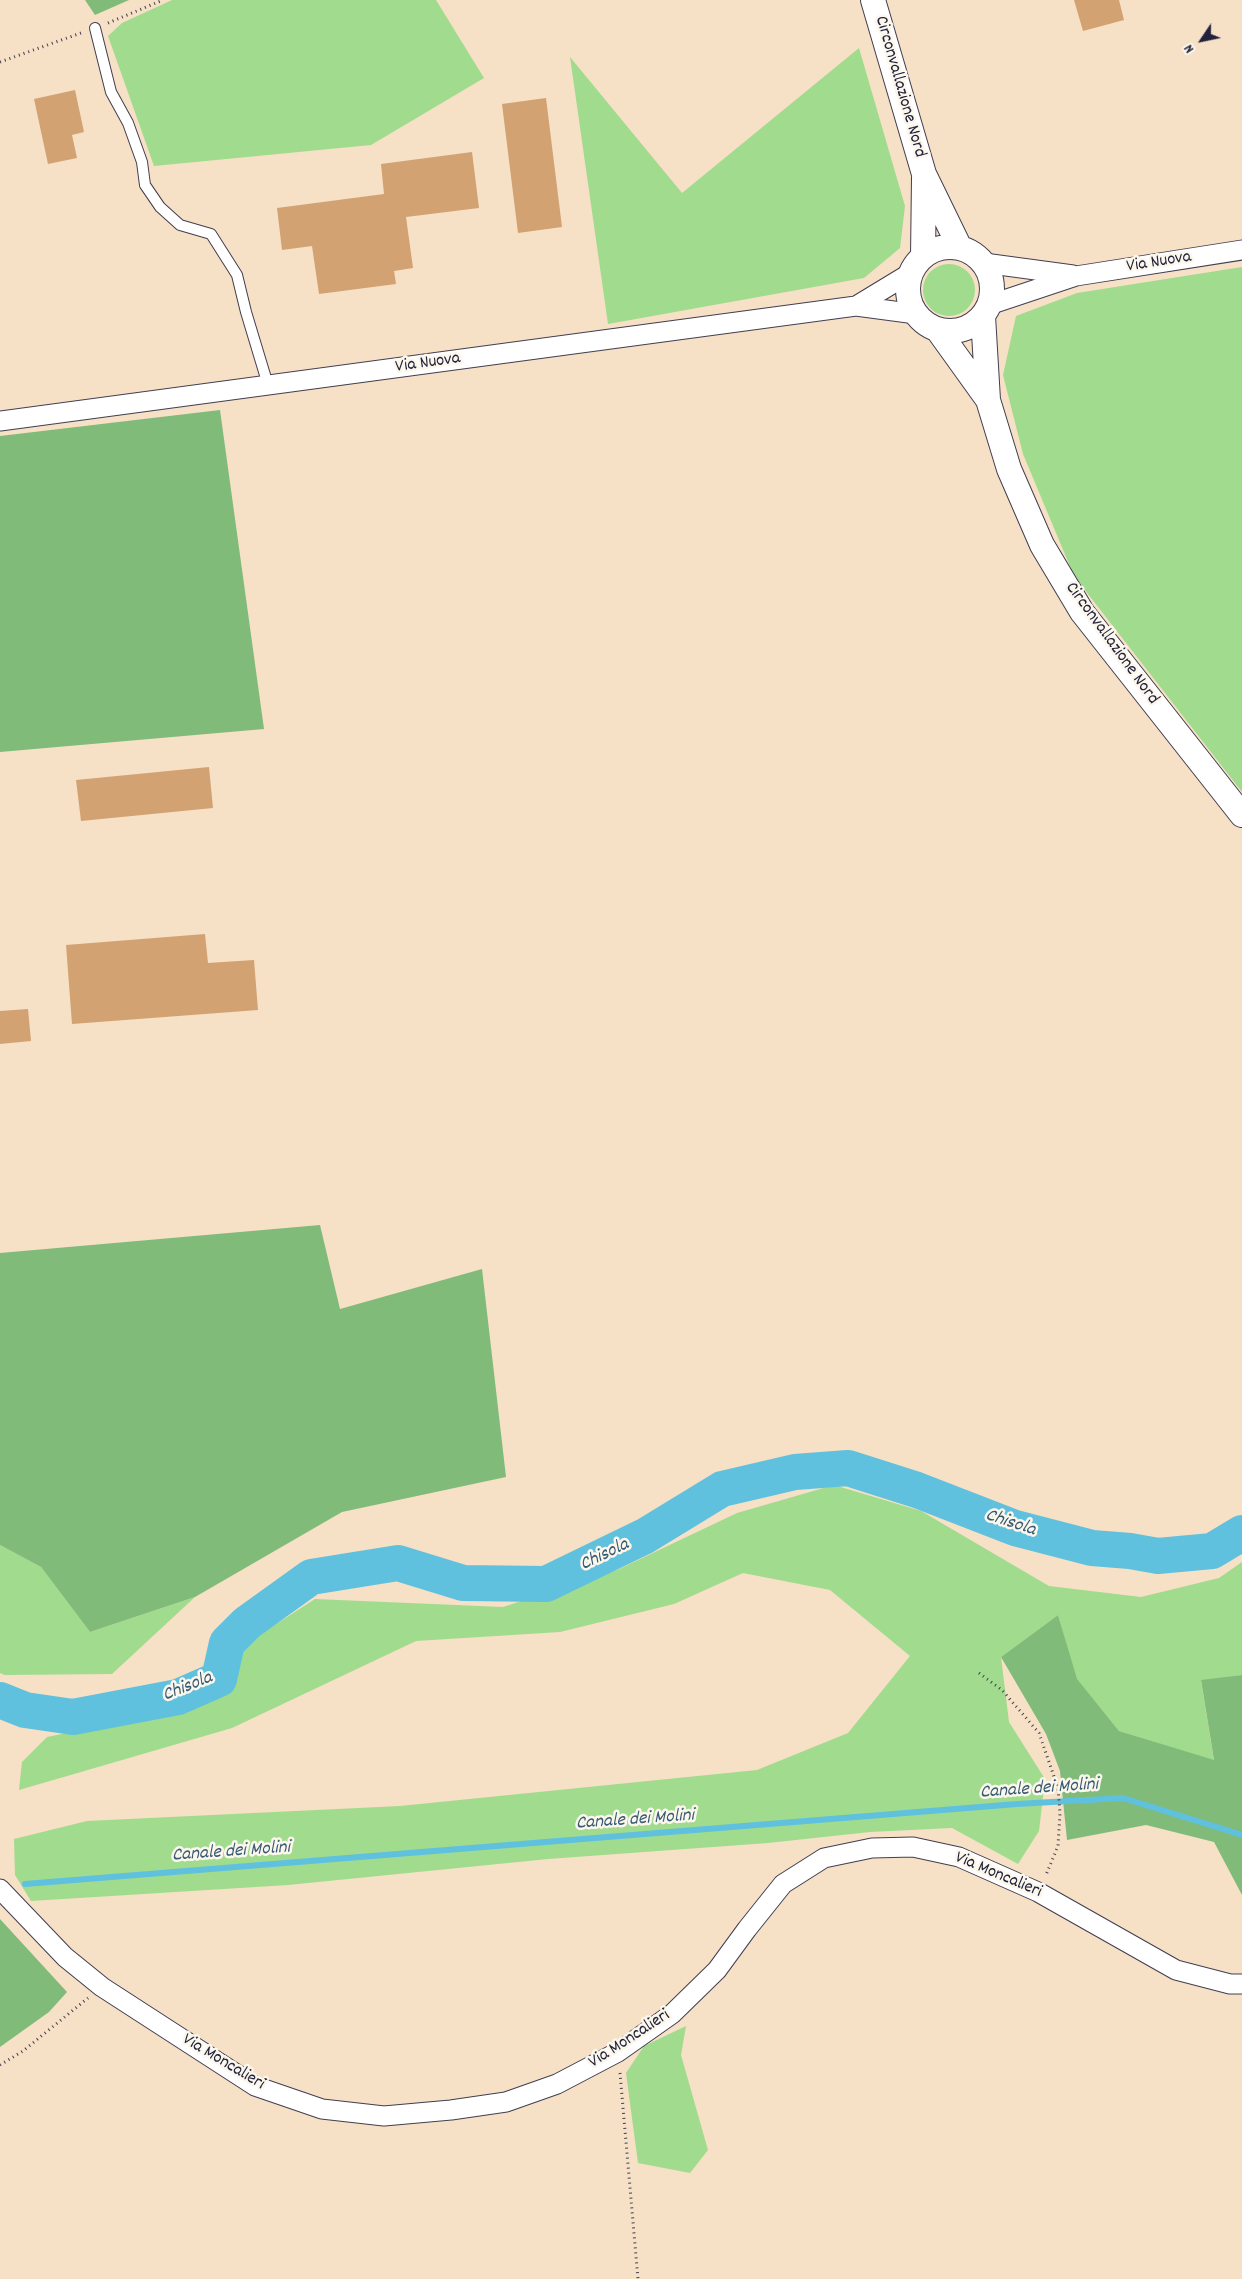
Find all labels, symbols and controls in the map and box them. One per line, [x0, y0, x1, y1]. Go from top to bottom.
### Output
street label: Circonvallazione Nord [869, 14, 929, 160]
north arrow [1177, 15, 1227, 65]
text: N [1179, 40, 1200, 57]
street label: Via Nuova [1125, 247, 1193, 279]
street label: Via Nuova [394, 349, 462, 379]
street label: Circonvallazione Nord [1059, 579, 1163, 709]
water label: Chisola [982, 1505, 1038, 1543]
water label: Chisola [577, 1534, 633, 1578]
water label: Chisola [160, 1668, 216, 1708]
water label: Canale dei Molini [979, 1775, 1099, 1805]
water label: Canale dei Molini [575, 1806, 695, 1836]
water label: Canale dei Molini [171, 1838, 291, 1868]
street label: Via Moncalieri [951, 1848, 1045, 1904]
street label: Via Moncalieri [585, 2006, 675, 2074]
street label: Via Moncalieri [178, 2030, 268, 2096]

